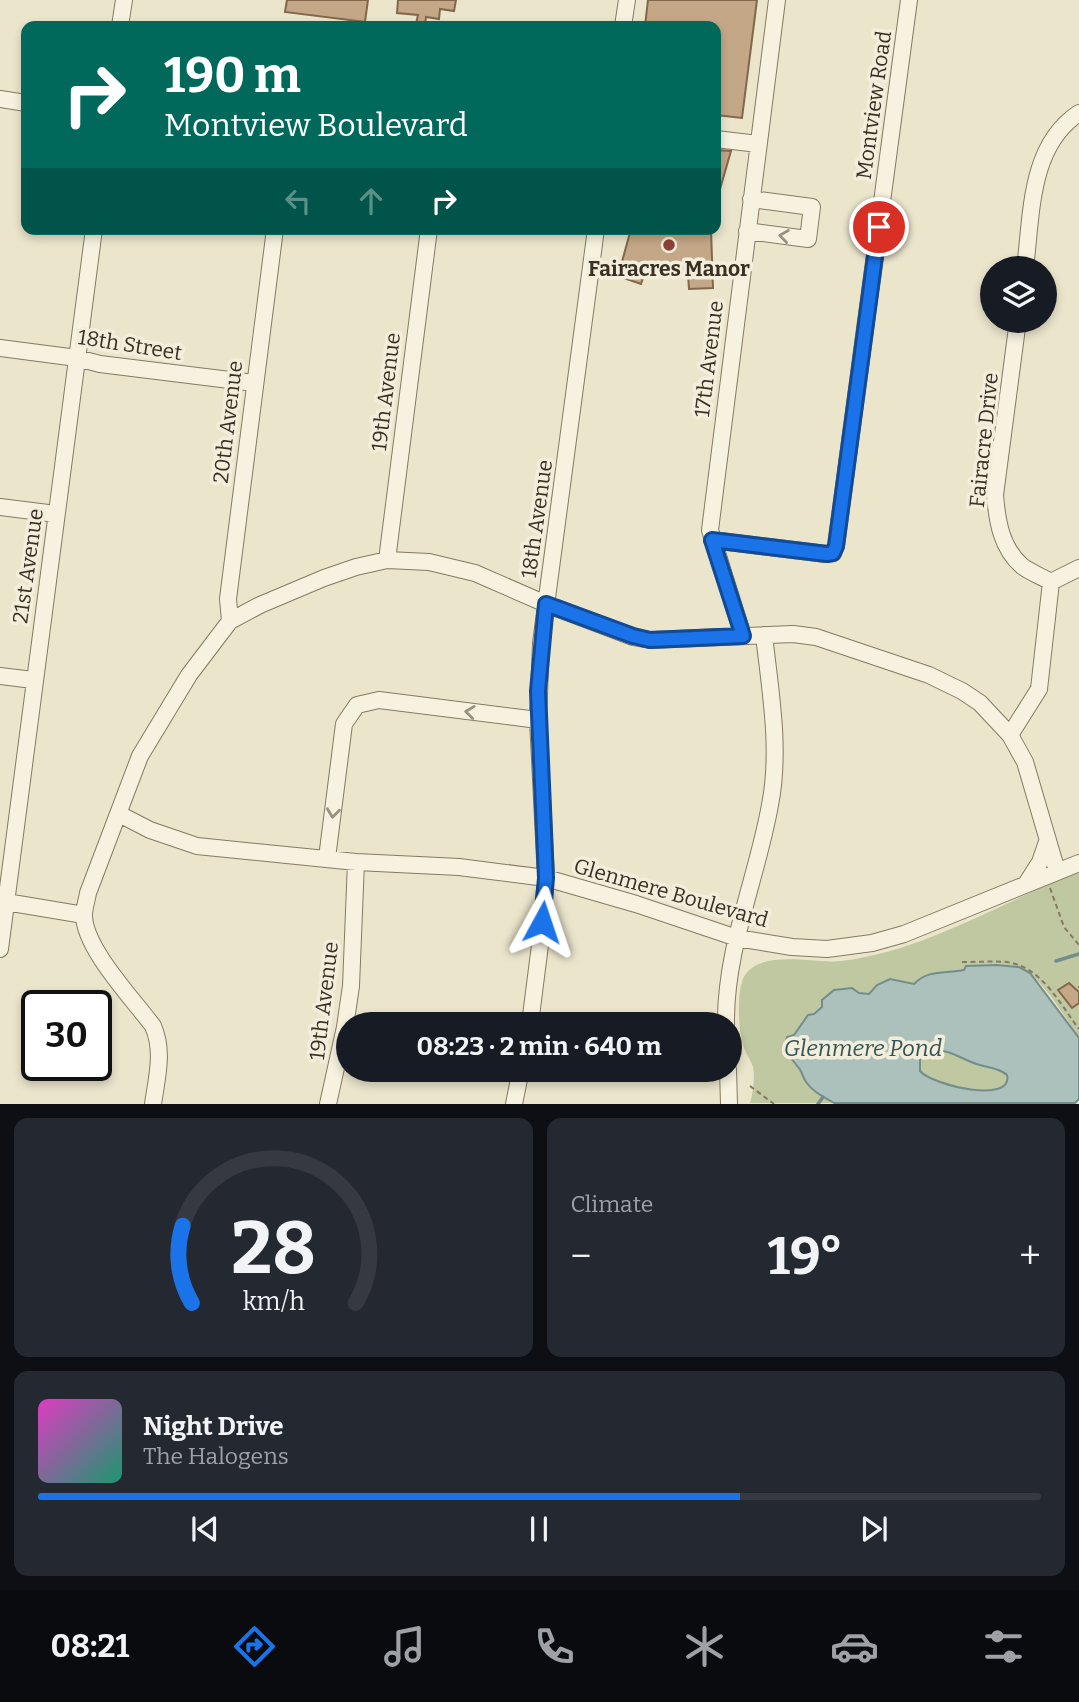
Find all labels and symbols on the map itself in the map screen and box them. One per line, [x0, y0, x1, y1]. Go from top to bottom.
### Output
street label: Montview Road [851, 29, 897, 181]
pin [849, 197, 909, 257]
one-way arrow [778, 229, 790, 244]
marker: Fairacres Manor [661, 237, 677, 253]
place label: Fairacres Manor [588, 256, 750, 282]
street label: 17th Avenue [689, 299, 729, 419]
street label: 18th Street [76, 324, 184, 366]
street label: 19th Avenue [366, 331, 406, 453]
street label: 20th Avenue [208, 359, 248, 485]
street label: Fairacre Drive [964, 371, 1004, 509]
street label: 18th Avenue [516, 458, 558, 580]
street label: 21st Avenue [7, 507, 49, 625]
one-way arrow [464, 704, 476, 719]
one-way arrow [325, 807, 340, 819]
street label: Glenmere Boulevard [571, 853, 771, 933]
position arrow [505, 885, 579, 959]
street label: 19th Avenue [304, 940, 344, 1062]
speed limit sign: 30 [21, 990, 112, 1081]
water label: Glenmere Pond [784, 1034, 942, 1062]

